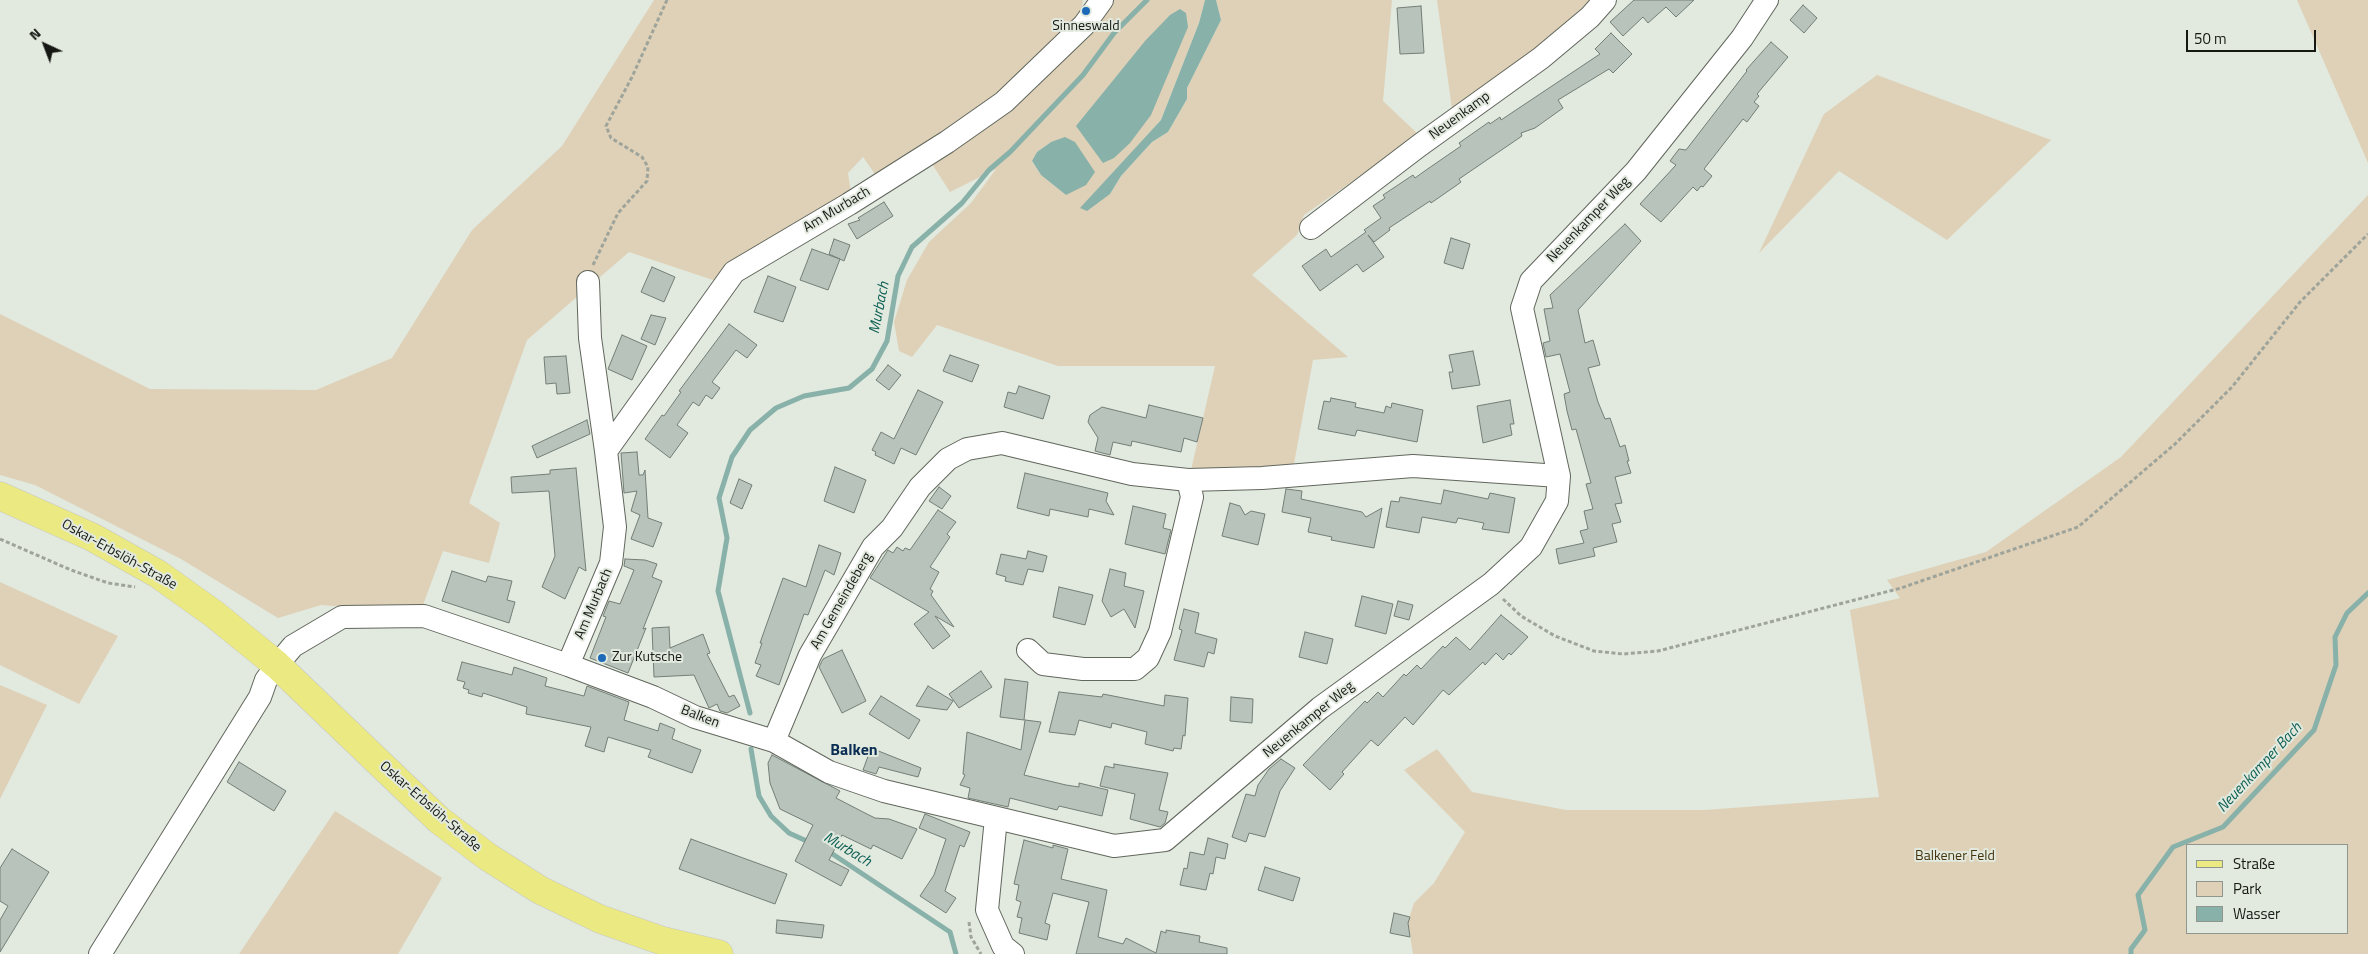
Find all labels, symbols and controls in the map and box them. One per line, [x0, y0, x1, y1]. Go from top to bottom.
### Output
marker: Sinneswald [1080, 5, 1092, 17]
place label: Sinneswald [1052, 19, 1120, 35]
north arrow [20, 20, 70, 70]
scale bar [2188, 20, 2318, 52]
text: N [24, 23, 45, 45]
text: 50 m [2194, 27, 2227, 50]
street label: Neuenkamp [1426, 88, 1494, 144]
street label: Neuenkamper Weg [1544, 174, 1634, 266]
street label: Am Murbach [800, 183, 874, 237]
water label: Murbach [866, 281, 894, 335]
street label: Oskar-Erbslöh-Straße [58, 516, 180, 594]
street label: Am Gemeindeberg [807, 550, 877, 652]
street label: Am Murbach [572, 566, 616, 642]
place label: Zur Kutsche [612, 650, 682, 666]
marker: Zur Kutsche [596, 652, 608, 664]
street label: Neuenkamper Weg [1260, 678, 1358, 762]
street label: Balken [678, 702, 722, 732]
water label: Neuenkamper Bach [2214, 719, 2306, 817]
district label: Balken [830, 741, 878, 761]
street label: Oskar-Erbslöh-Straße [376, 758, 484, 856]
water label: Murbach [820, 829, 874, 871]
legend [2186, 844, 2348, 934]
park label: Balkener Feld [1915, 849, 1995, 865]
text: Straße [2233, 852, 2275, 875]
text: Park [2233, 877, 2262, 900]
text: Wasser [2233, 902, 2280, 925]

